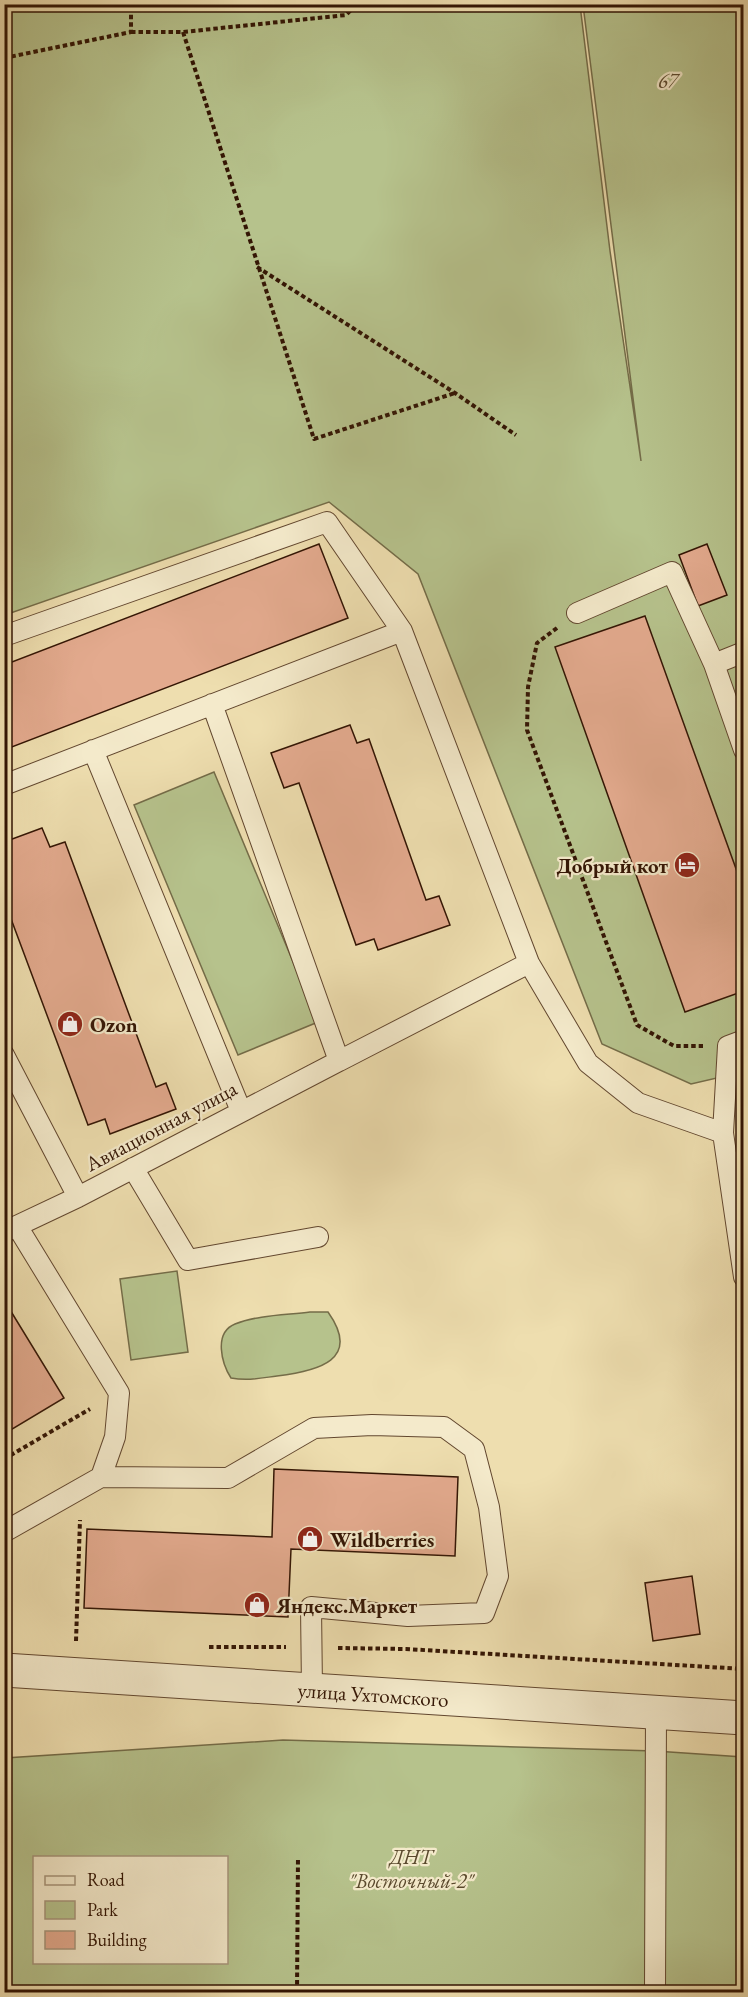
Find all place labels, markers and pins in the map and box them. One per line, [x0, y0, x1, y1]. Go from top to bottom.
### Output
hotel icon: Добрый кот [672, 850, 702, 880]
place label: Добрый кот [557, 852, 669, 879]
shop icon: Ozon [55, 1009, 85, 1039]
place label: Ozon [90, 1011, 138, 1038]
shop icon: Wildberries [295, 1524, 325, 1554]
place label: Wildberries [330, 1526, 434, 1553]
shop icon: Яндекс.Маркет [242, 1590, 272, 1620]
place label: Яндекс.Маркет [275, 1592, 418, 1619]

